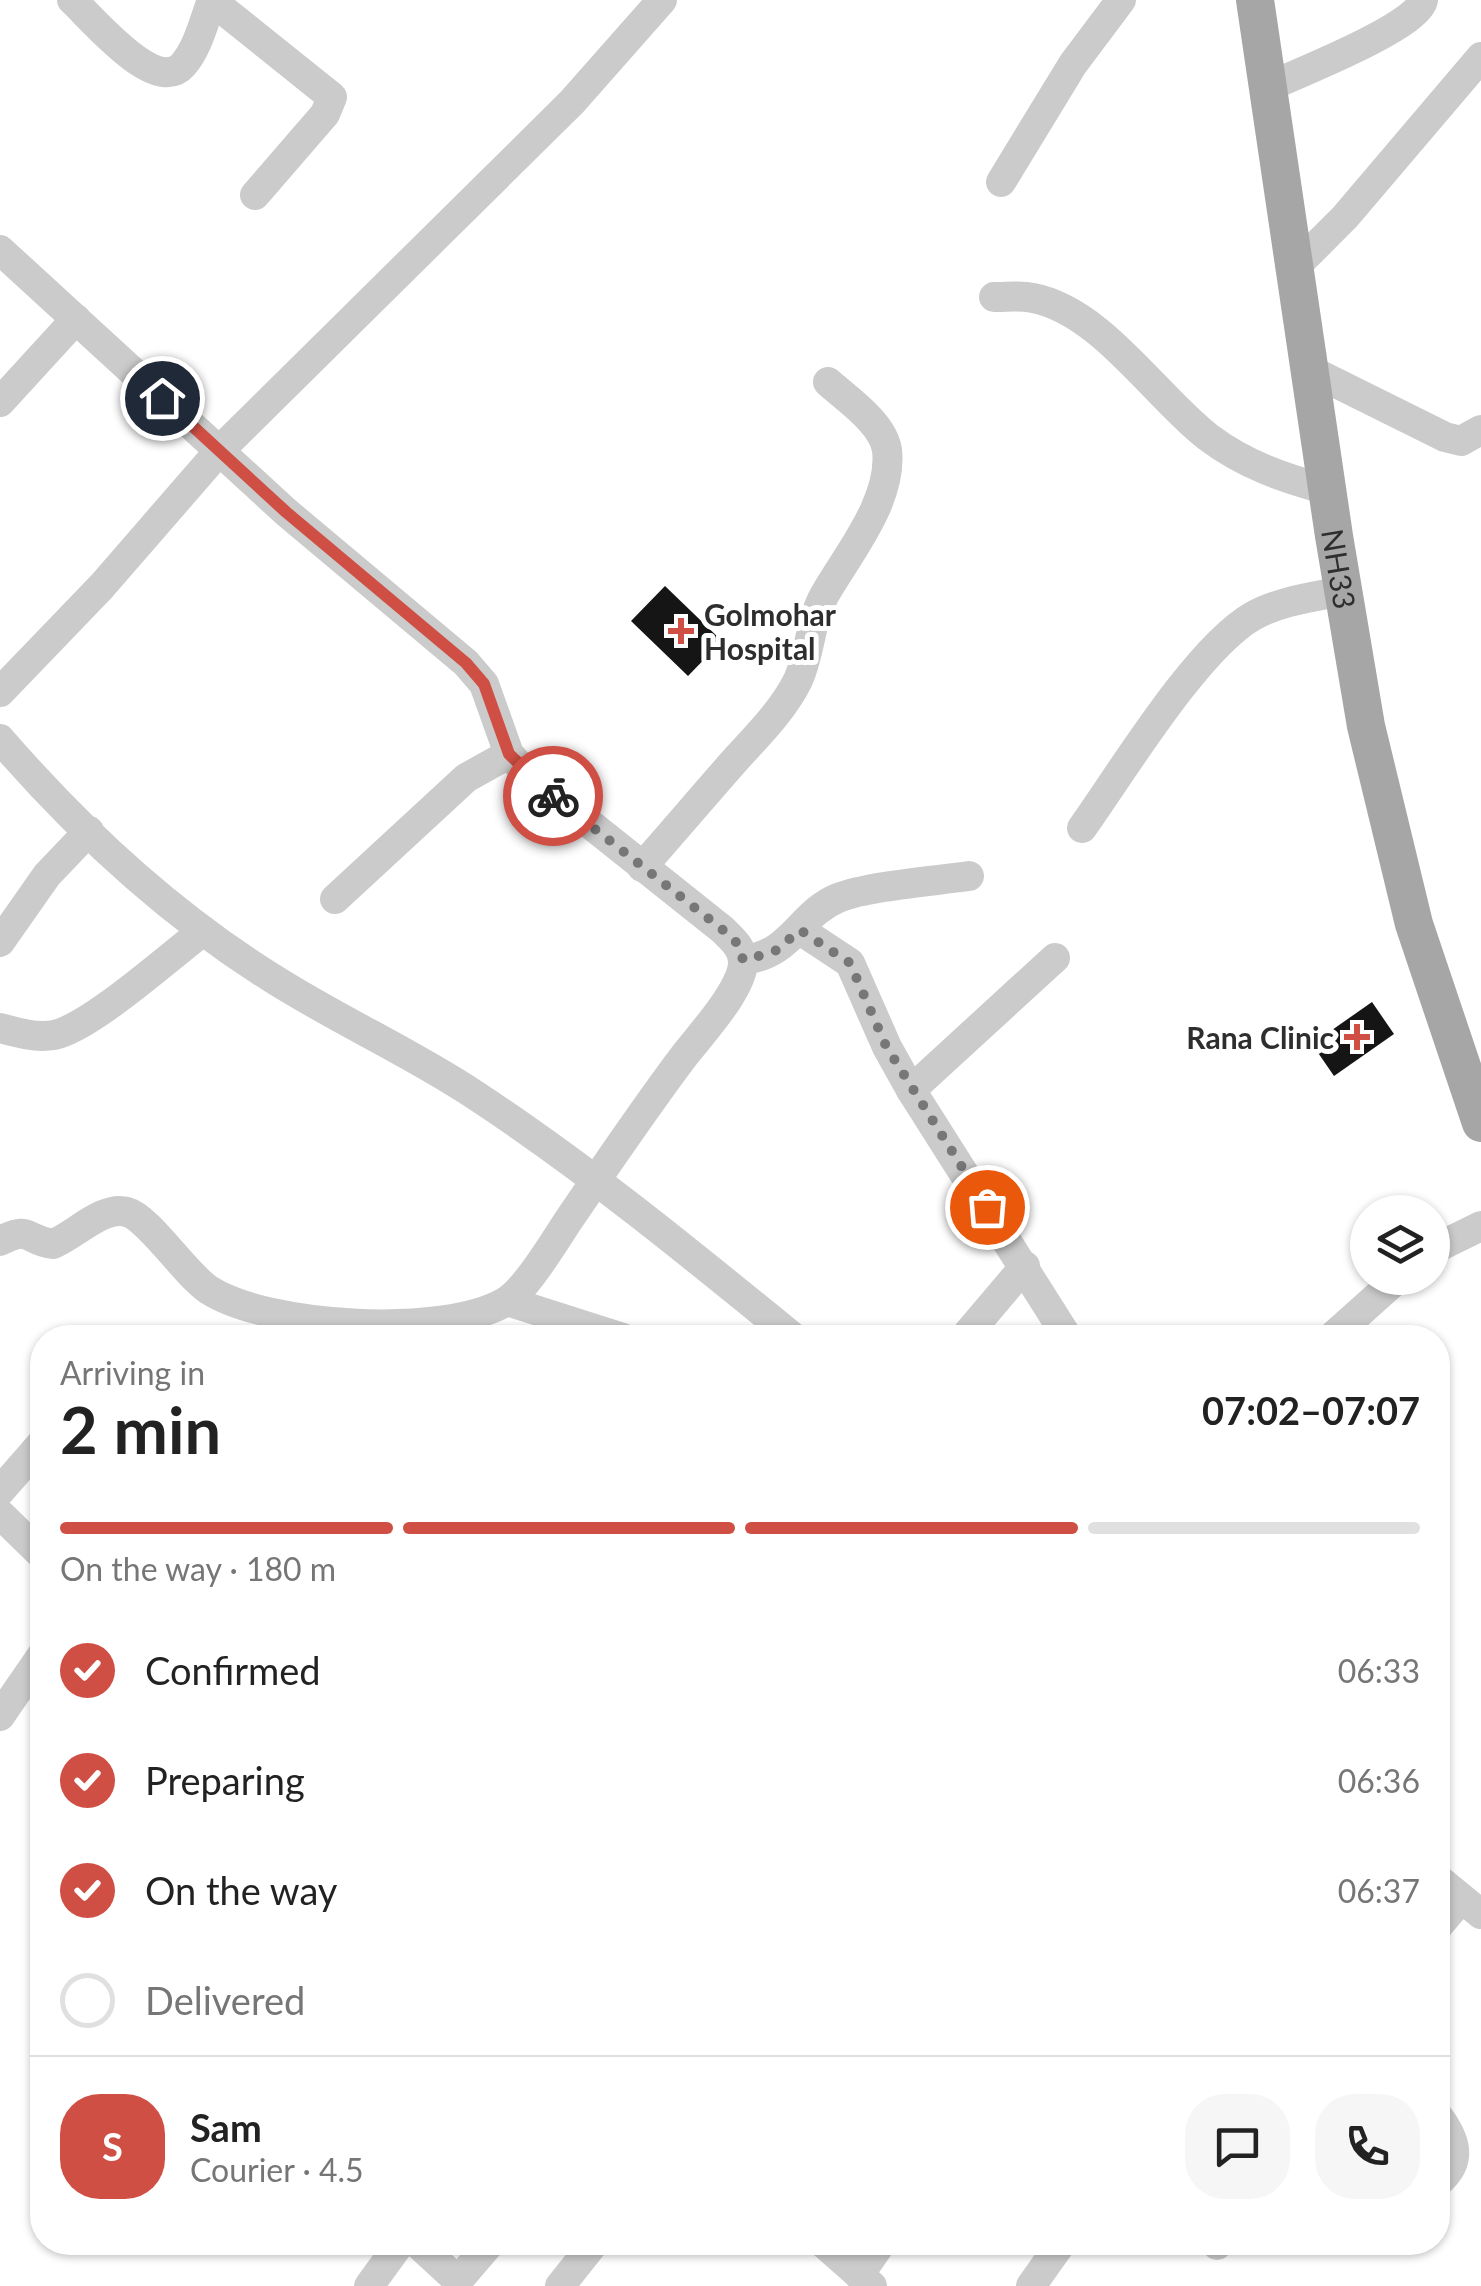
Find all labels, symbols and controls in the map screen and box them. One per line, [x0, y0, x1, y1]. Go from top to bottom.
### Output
pin [120, 356, 205, 441]
icon: home [135, 371, 190, 426]
street label: NH33 [1315, 526, 1364, 611]
place label: Golmohar Hospital [704, 596, 837, 666]
marker: Golmohar Hospital [668, 618, 694, 644]
courier [503, 746, 603, 846]
icon: bike [526, 769, 581, 824]
place label: Rana Clinic [1186, 1019, 1334, 1055]
marker: Rana Clinic [1344, 1024, 1370, 1050]
pin [945, 1165, 1030, 1250]
icon: bag [960, 1180, 1015, 1235]
map controls [1350, 1195, 1450, 1295]
button: layers [1350, 1195, 1450, 1295]
text: Arriving in [60, 1353, 205, 1392]
text: 07:02–07:07 [1202, 1387, 1420, 1433]
text: 2 min [60, 1390, 221, 1468]
text: On the way · 180 m [60, 1549, 336, 1588]
icon: check [60, 1643, 115, 1698]
text: Confirmed [145, 1647, 321, 1693]
text: 06:33 [1338, 1651, 1420, 1690]
icon: check [60, 1753, 115, 1808]
text: Preparing [145, 1757, 305, 1803]
text: 06:36 [1338, 1761, 1420, 1800]
icon: check [60, 1863, 115, 1918]
text: On the way [145, 1867, 337, 1913]
text: 06:37 [1338, 1871, 1420, 1910]
text: Delivered [145, 1977, 305, 2023]
button: chat [1185, 2094, 1290, 2199]
button: phone [1315, 2094, 1420, 2199]
text: Sam [190, 2104, 262, 2150]
text: S [102, 2123, 123, 2169]
text: Courier · 4.5 [190, 2150, 364, 2189]

